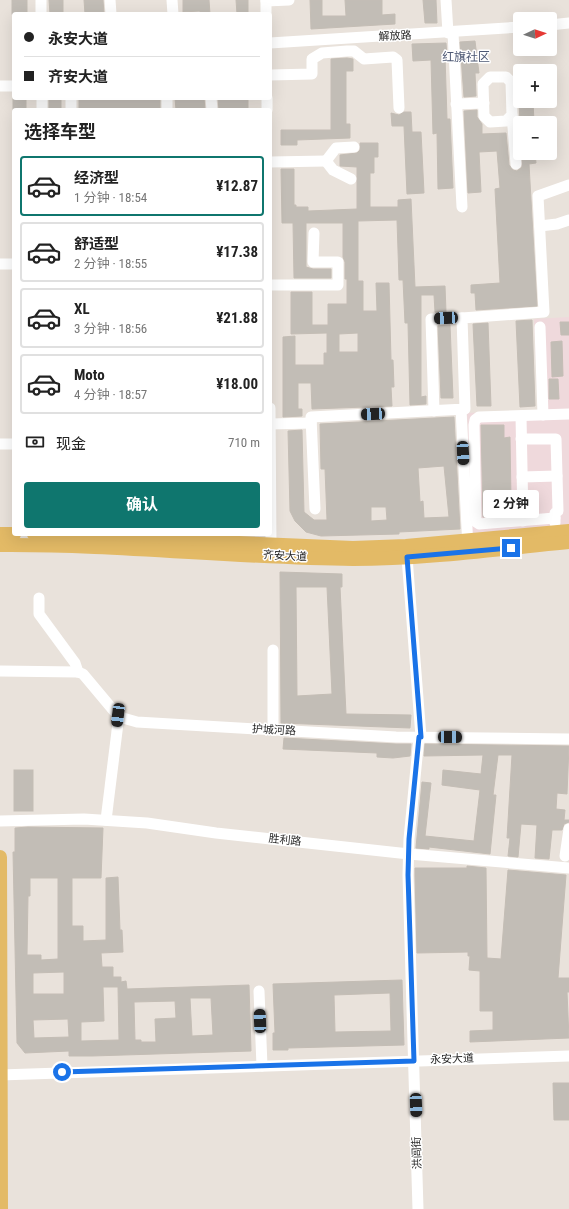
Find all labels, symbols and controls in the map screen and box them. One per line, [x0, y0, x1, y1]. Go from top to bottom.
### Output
north arrow [513, 12, 557, 56]
map controls [513, 12, 557, 160]
street label: 解放路 [378, 29, 412, 43]
text: 永安大道 [48, 30, 108, 48]
district label: 红旗社区 [442, 50, 490, 64]
button: + [513, 64, 557, 108]
text: 齐安大道 [48, 68, 108, 86]
button: − [513, 116, 557, 160]
text: 选择车型 [24, 121, 96, 142]
icon: car [26, 168, 62, 204]
text: 经济型 [74, 169, 119, 187]
text: ¥12.87 [216, 177, 258, 195]
text: 1 分钟 · 18:54 [74, 190, 147, 205]
icon: car [26, 234, 62, 270]
text: 舒适型 [74, 235, 119, 253]
text: ¥17.38 [216, 243, 258, 261]
text: 2 分钟 · 18:55 [74, 256, 147, 271]
icon: car [26, 300, 62, 336]
text: XL [74, 300, 90, 318]
text: ¥21.88 [216, 309, 258, 327]
car [434, 311, 458, 325]
text: 3 分钟 · 18:56 [74, 321, 147, 336]
icon: car [26, 366, 62, 402]
text: Moto [74, 366, 105, 384]
text: ¥18.00 [216, 375, 258, 393]
text: 4 分钟 · 18:57 [74, 387, 147, 402]
car [361, 407, 385, 421]
icon: cash [24, 431, 46, 453]
text: 现金 [56, 435, 86, 453]
text: 710 m [228, 435, 260, 450]
car [456, 441, 470, 465]
button: 确认 [24, 482, 260, 528]
callout: 2 分钟 [483, 490, 539, 518]
text: 2 分钟 [493, 496, 529, 511]
route end [502, 539, 520, 557]
street label: 齐安大道 [263, 548, 307, 564]
car [111, 702, 125, 728]
street label: 护城河路 [252, 722, 296, 738]
car [438, 731, 462, 743]
street label: 胜利路 [268, 832, 302, 848]
car [254, 1009, 266, 1033]
street label: 永安大道 [430, 1052, 474, 1066]
route start [53, 1063, 71, 1081]
car [410, 1093, 422, 1117]
street label: 洪闾街 [410, 1136, 424, 1170]

